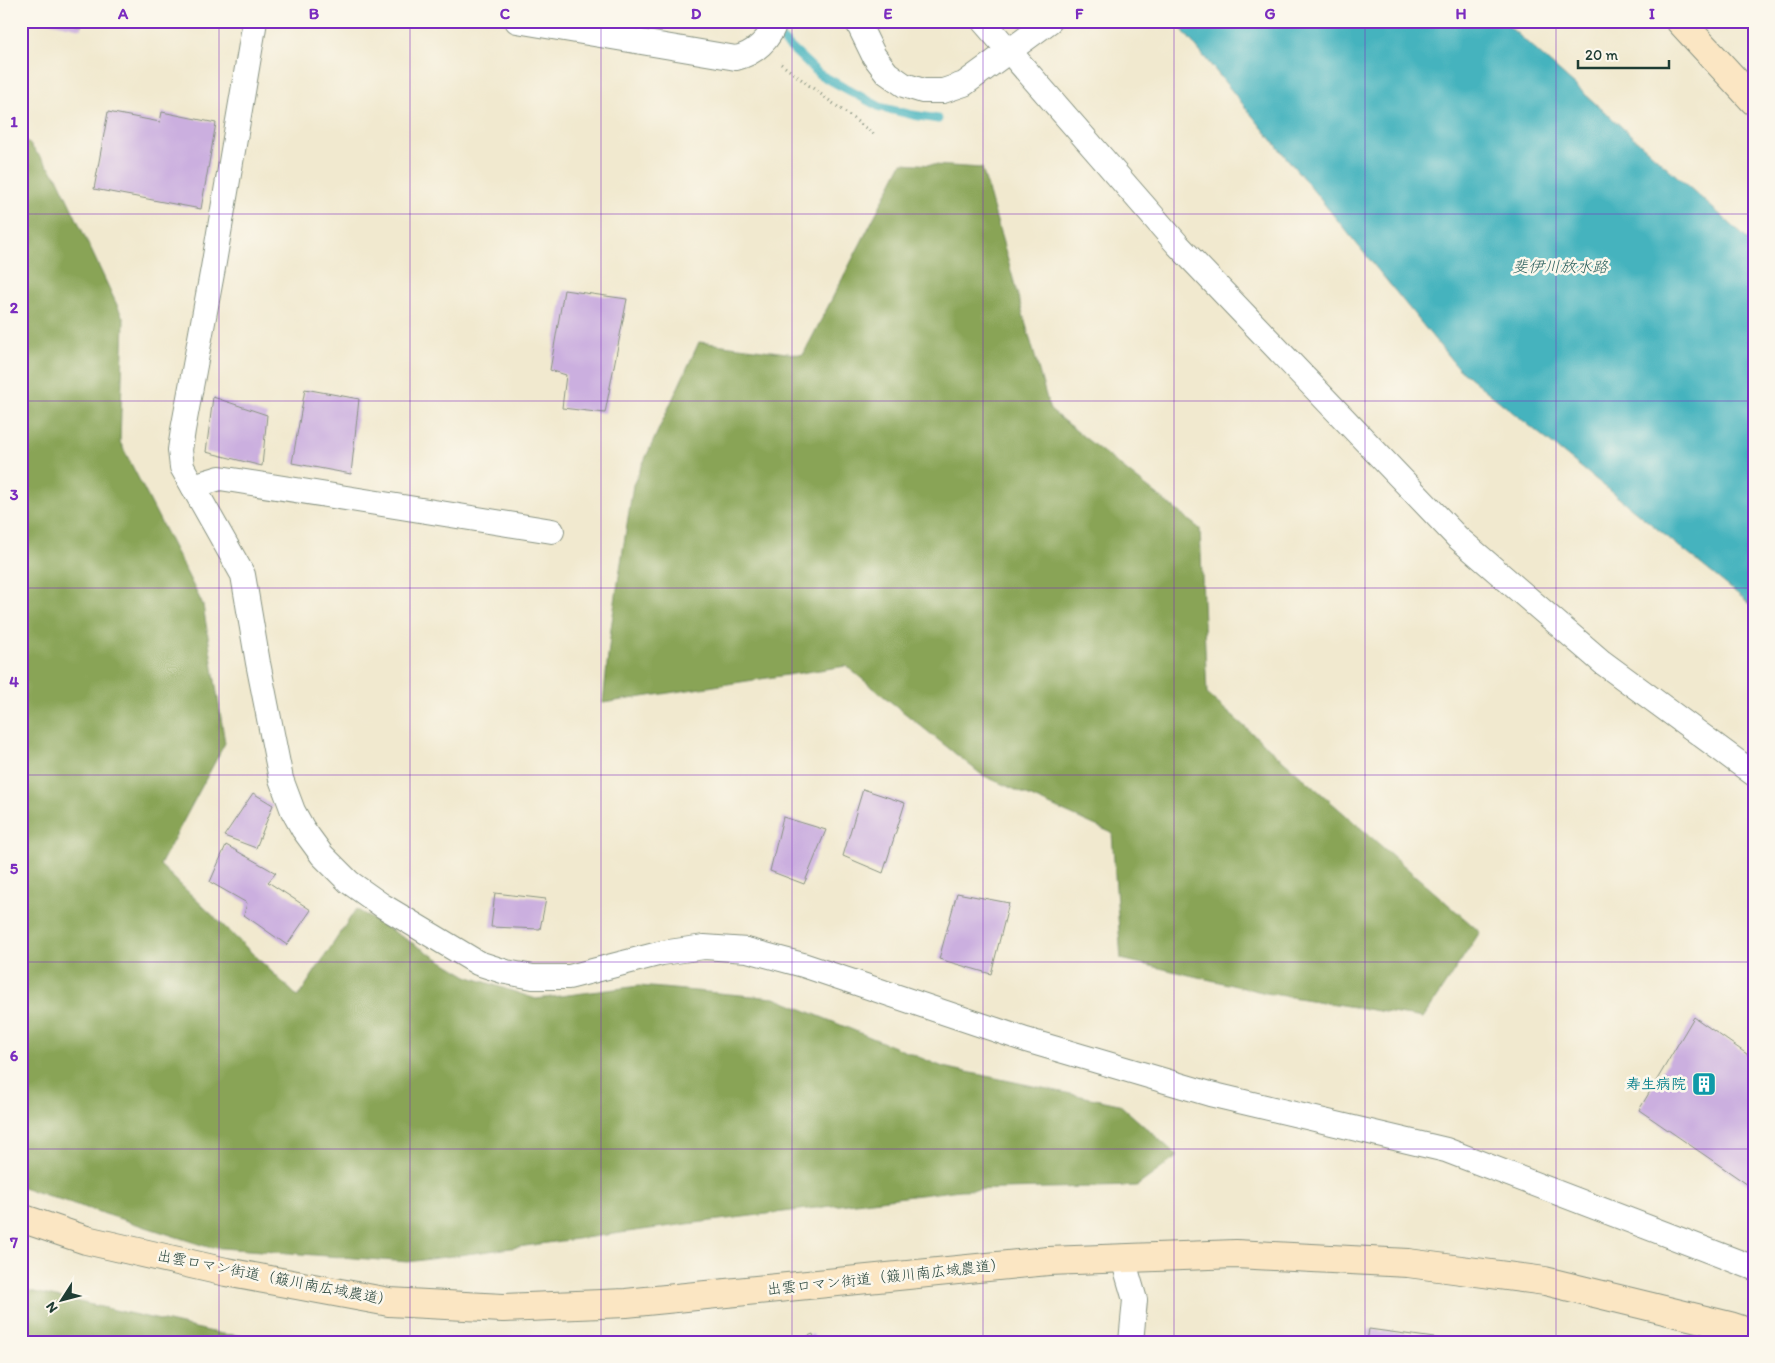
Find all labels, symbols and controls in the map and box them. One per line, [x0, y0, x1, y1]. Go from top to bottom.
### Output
text: A [117, 4, 129, 23]
text: B [309, 4, 320, 23]
text: C [500, 4, 511, 23]
text: D [691, 4, 702, 23]
text: E [884, 4, 893, 23]
text: F [1075, 4, 1084, 23]
text: G [1264, 4, 1276, 23]
text: H [1455, 4, 1467, 23]
text: I [1649, 4, 1655, 23]
scale bar [1578, 38, 1669, 70]
text: 20 m [1585, 46, 1619, 64]
text: 1 [10, 112, 18, 131]
water label: 斐伊川放水路 [1512, 257, 1609, 276]
text: 2 [10, 298, 19, 317]
text: 3 [10, 485, 19, 504]
text: 4 [9, 672, 19, 691]
text: 5 [10, 859, 19, 878]
text: 6 [10, 1046, 19, 1065]
building icon: 寿生病院 [1691, 1071, 1717, 1097]
place label: 寿生病院 [1626, 1075, 1686, 1093]
text: 7 [9, 1233, 18, 1252]
street label: 出雲ロマン街道（簸川南広域農道） [155, 1246, 395, 1310]
street label: 出雲ロマン街道（簸川南広域農道） [766, 1256, 1006, 1298]
north arrow [38, 1276, 88, 1326]
text: N [42, 1299, 62, 1316]

